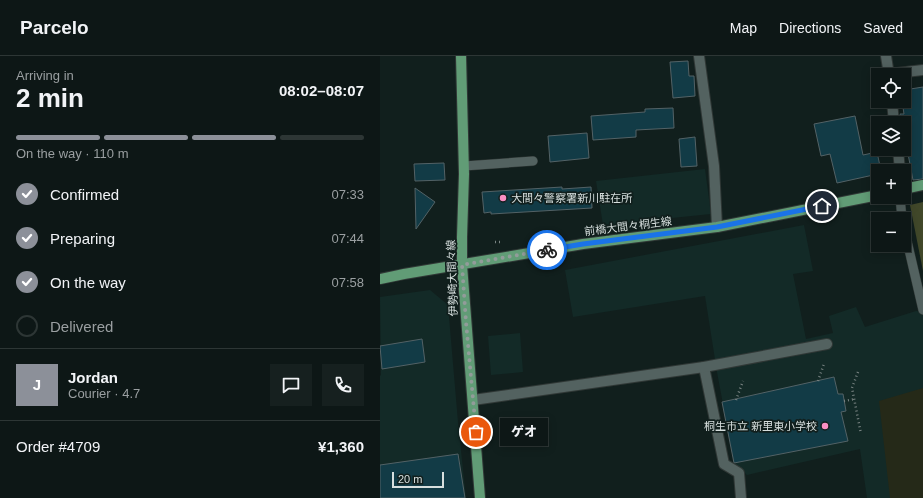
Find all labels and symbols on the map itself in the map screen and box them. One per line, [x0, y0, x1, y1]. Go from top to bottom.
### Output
pin [805, 189, 839, 223]
place label: 大間々警察署新川駐在所 [511, 192, 633, 204]
marker: 大間々警察署新川駐在所 [498, 193, 508, 203]
street label: 前橋大間々桐生線 [584, 215, 672, 237]
courier [527, 230, 567, 270]
street label: 伊勢崎大間々線 [445, 239, 459, 317]
pin [459, 415, 493, 449]
callout: ゲオ [500, 418, 548, 446]
place label: 桐生市立 新里東小学校 [704, 420, 817, 432]
marker: 桐生市立 新里東小学校 [820, 421, 830, 431]
scale bar [392, 470, 444, 489]

